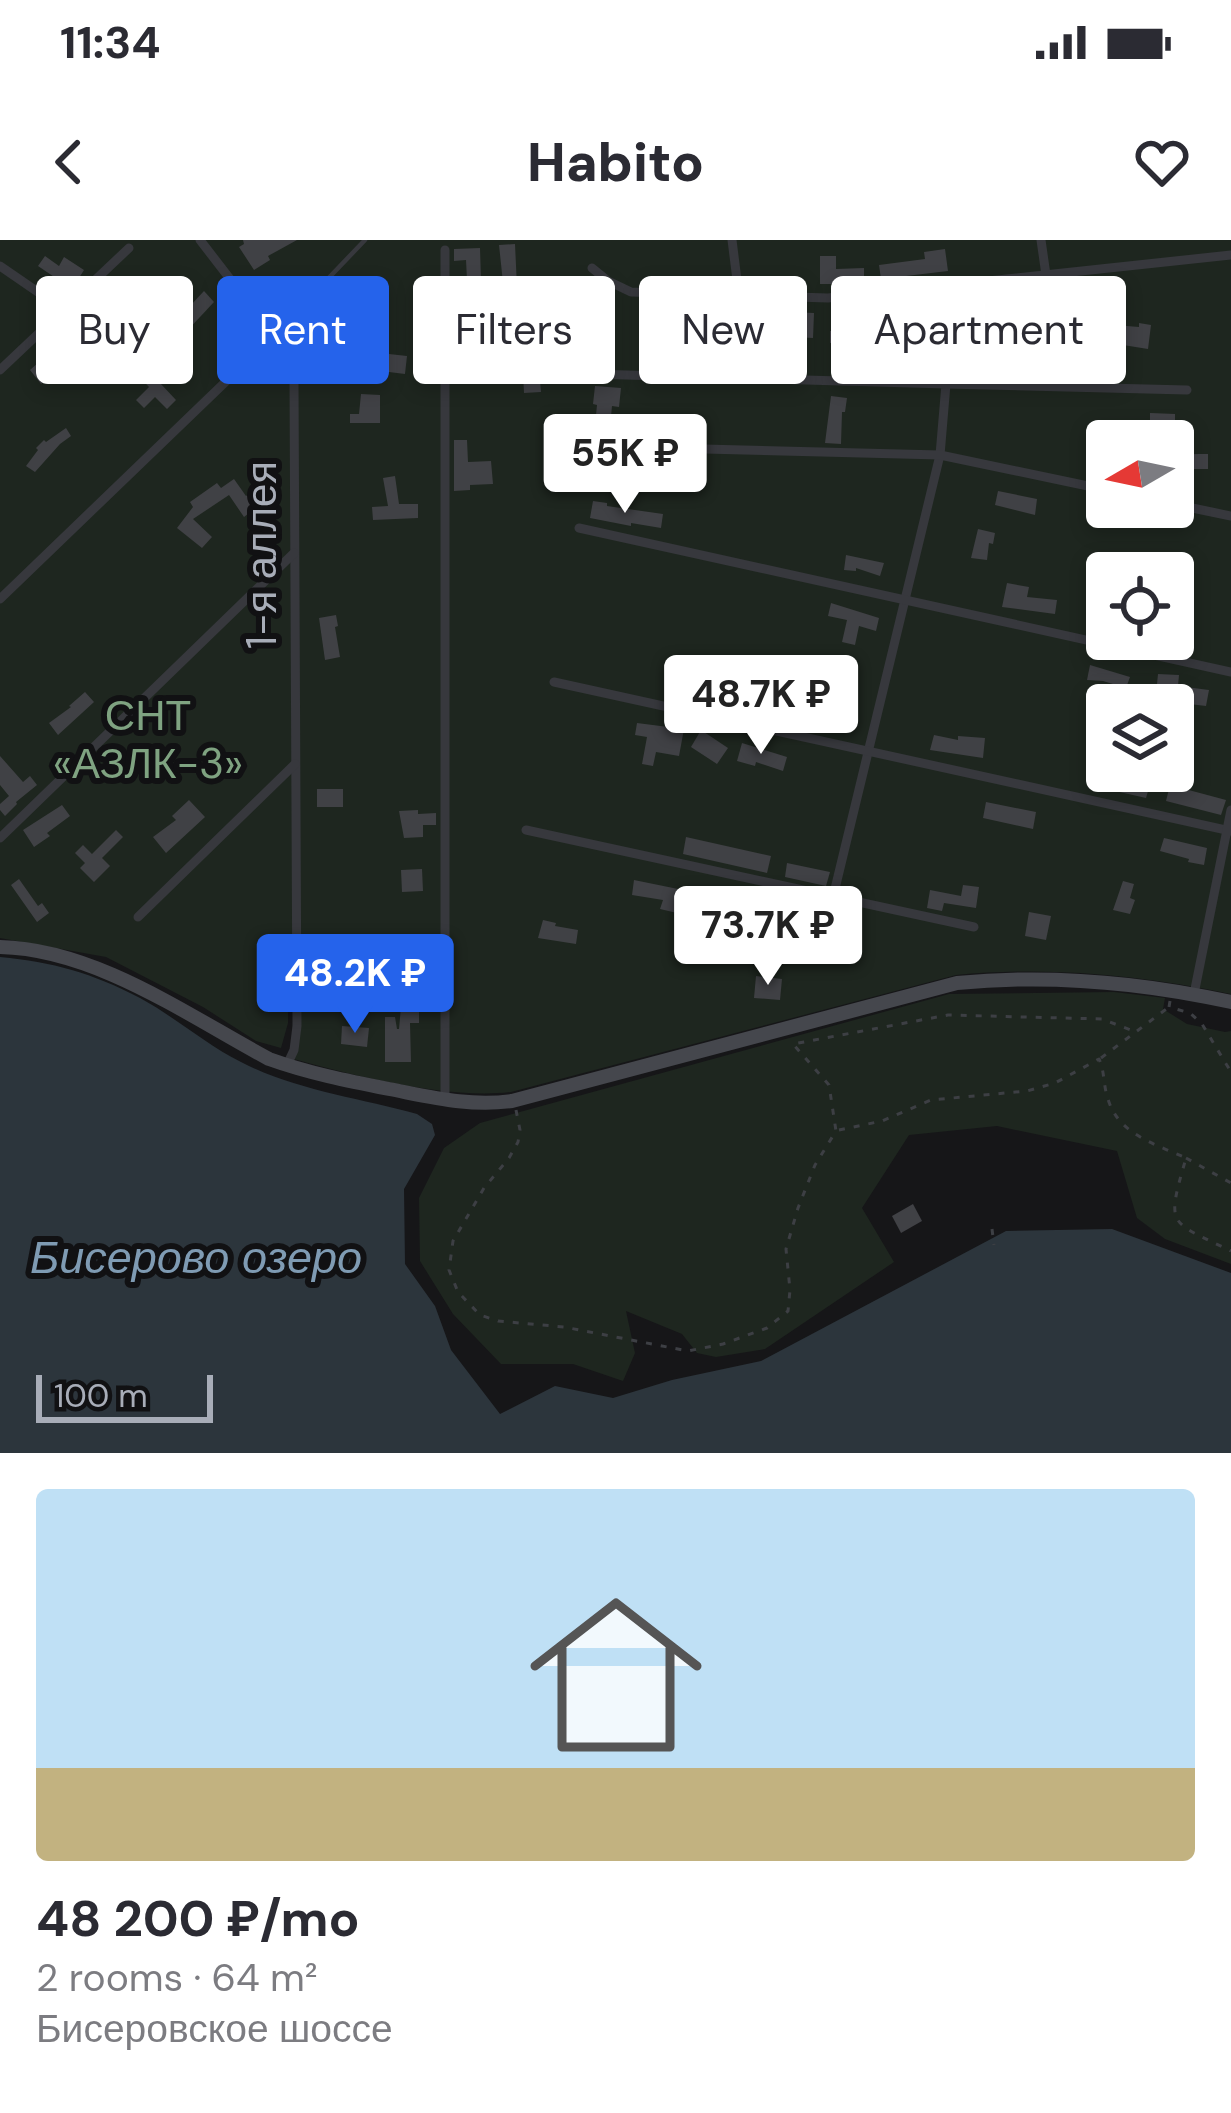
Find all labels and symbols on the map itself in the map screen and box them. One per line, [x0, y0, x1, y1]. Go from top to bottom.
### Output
pin: 55K ₽ [541, 414, 709, 516]
north arrow [1086, 420, 1194, 528]
street label: 1-я аллея [234, 461, 289, 649]
pin: 48.7K ₽ [650, 655, 872, 757]
park label: СНТ «АЗЛК-3» [53, 688, 243, 791]
pin: 73.7K ₽ [657, 886, 879, 988]
pin: 48.2K ₽ [244, 934, 466, 1036]
water label: Бисерово озеро [30, 1228, 362, 1287]
scale bar [36, 1369, 213, 1422]

